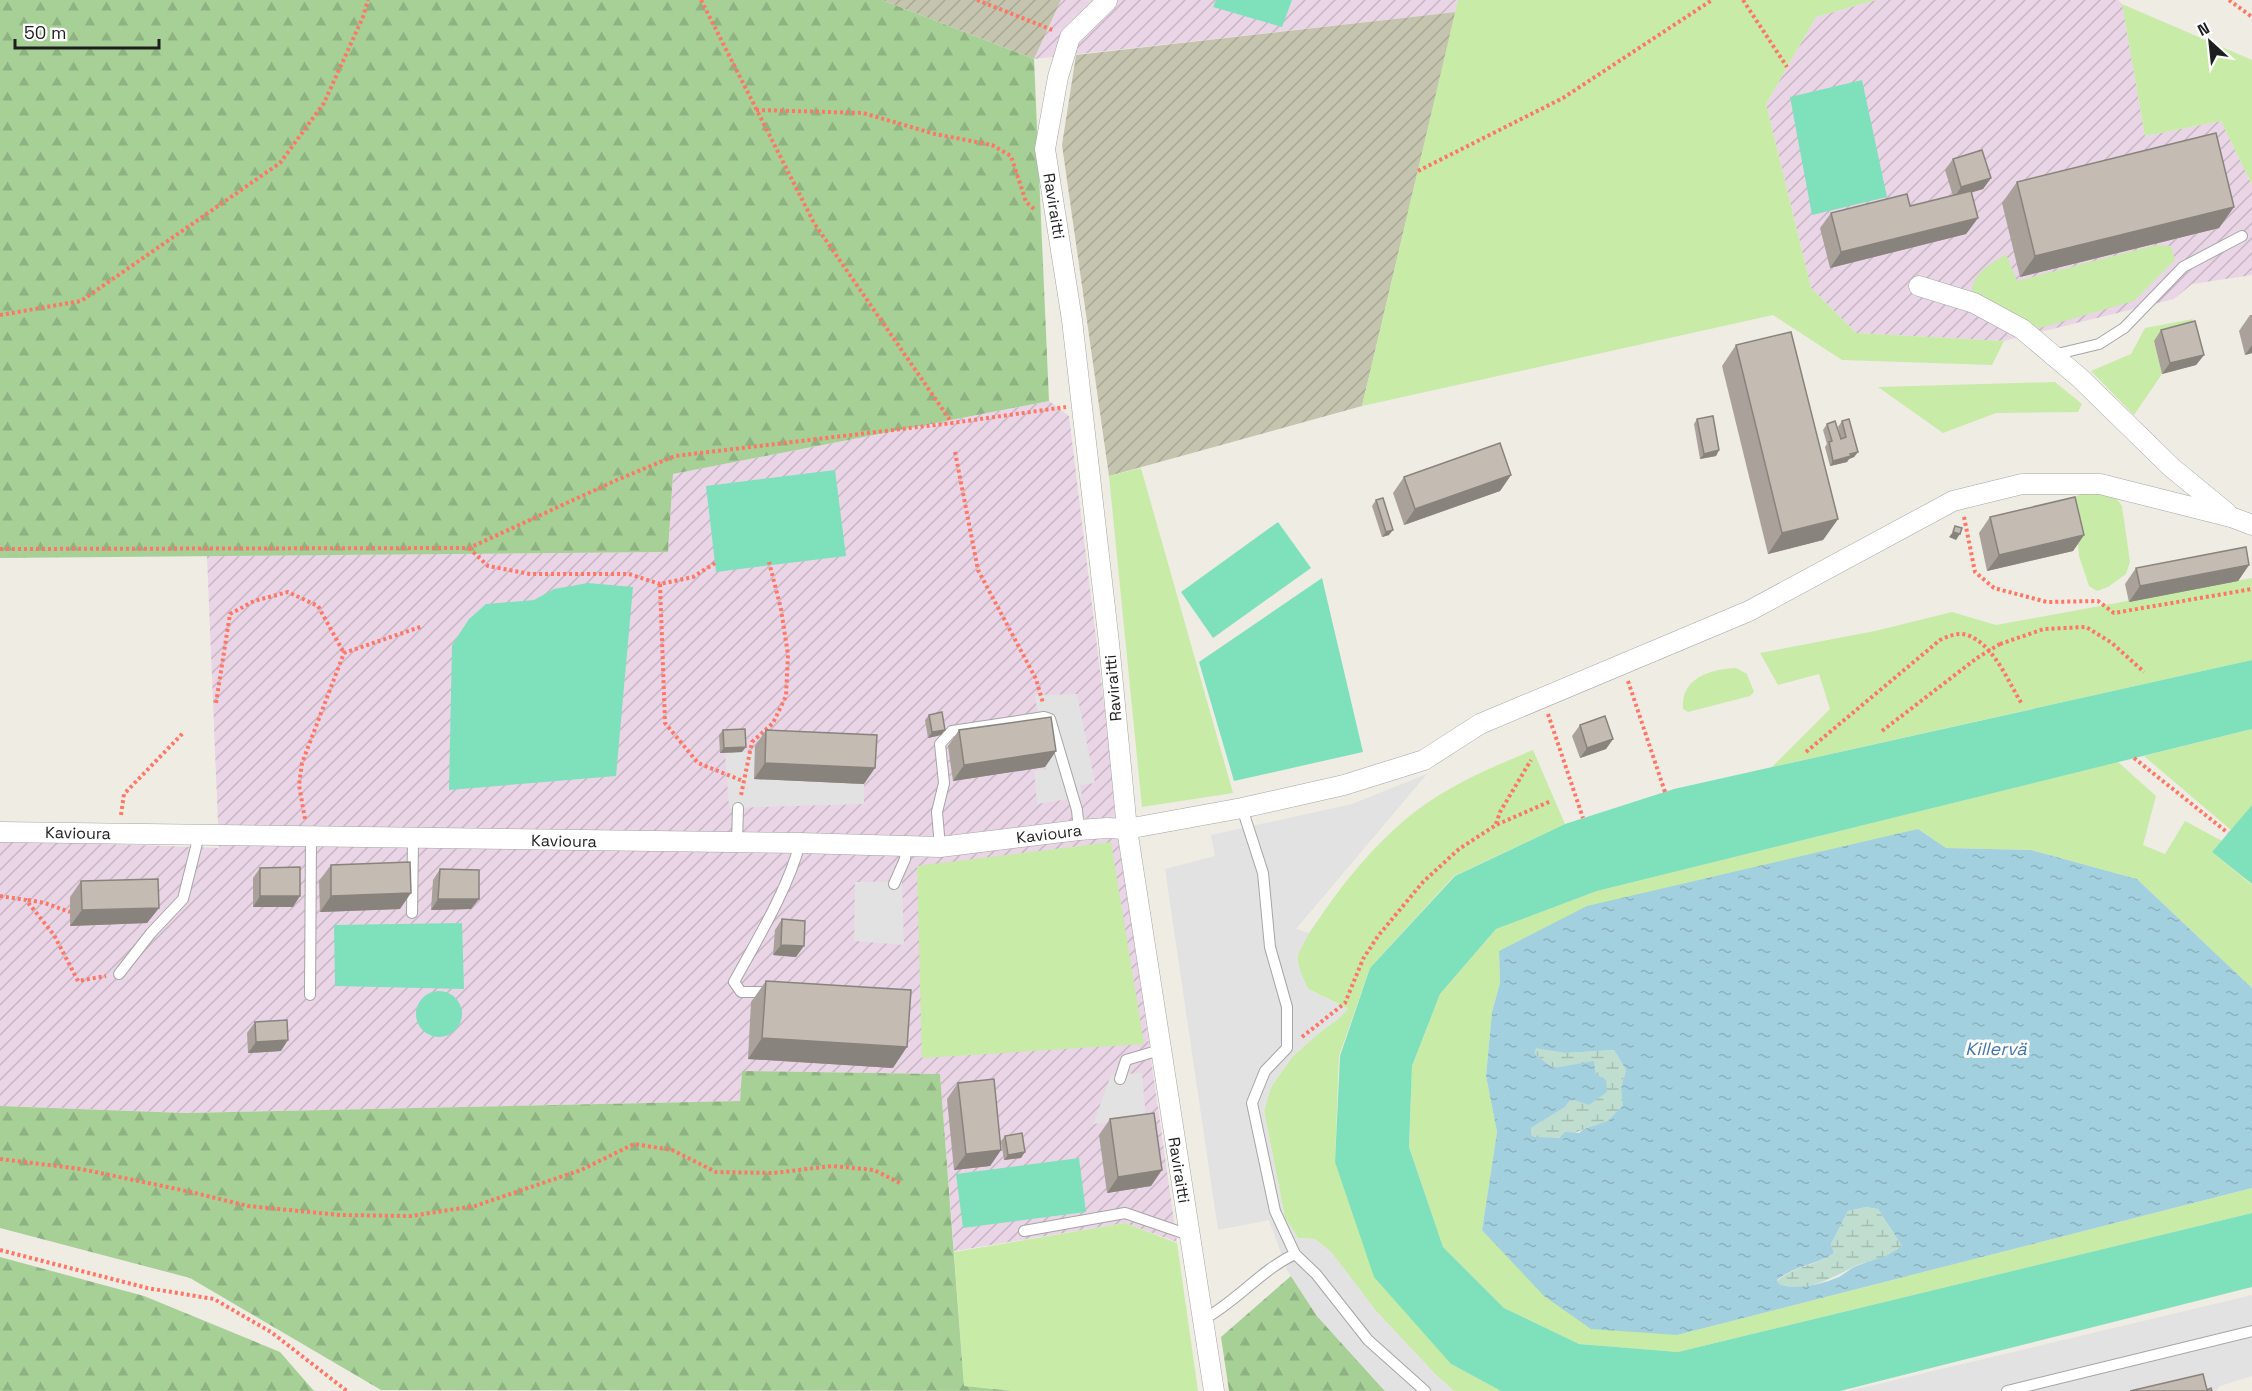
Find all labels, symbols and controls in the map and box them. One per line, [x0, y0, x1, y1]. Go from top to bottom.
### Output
scale bar [15, 12, 159, 50]
north arrow [2180, 12, 2240, 72]
text: N [2194, 17, 2213, 41]
text: 50 m [24, 21, 66, 44]
street label: Raviraitti [1038, 171, 1070, 241]
street label: Raviraitti [1100, 654, 1126, 722]
street label: Kavioura [1015, 820, 1083, 848]
street label: Kavioura [45, 822, 111, 844]
street label: Kavioura [531, 830, 597, 852]
water label: Killervä [1965, 1037, 2027, 1060]
street label: Raviraitti [1163, 1135, 1195, 1205]

